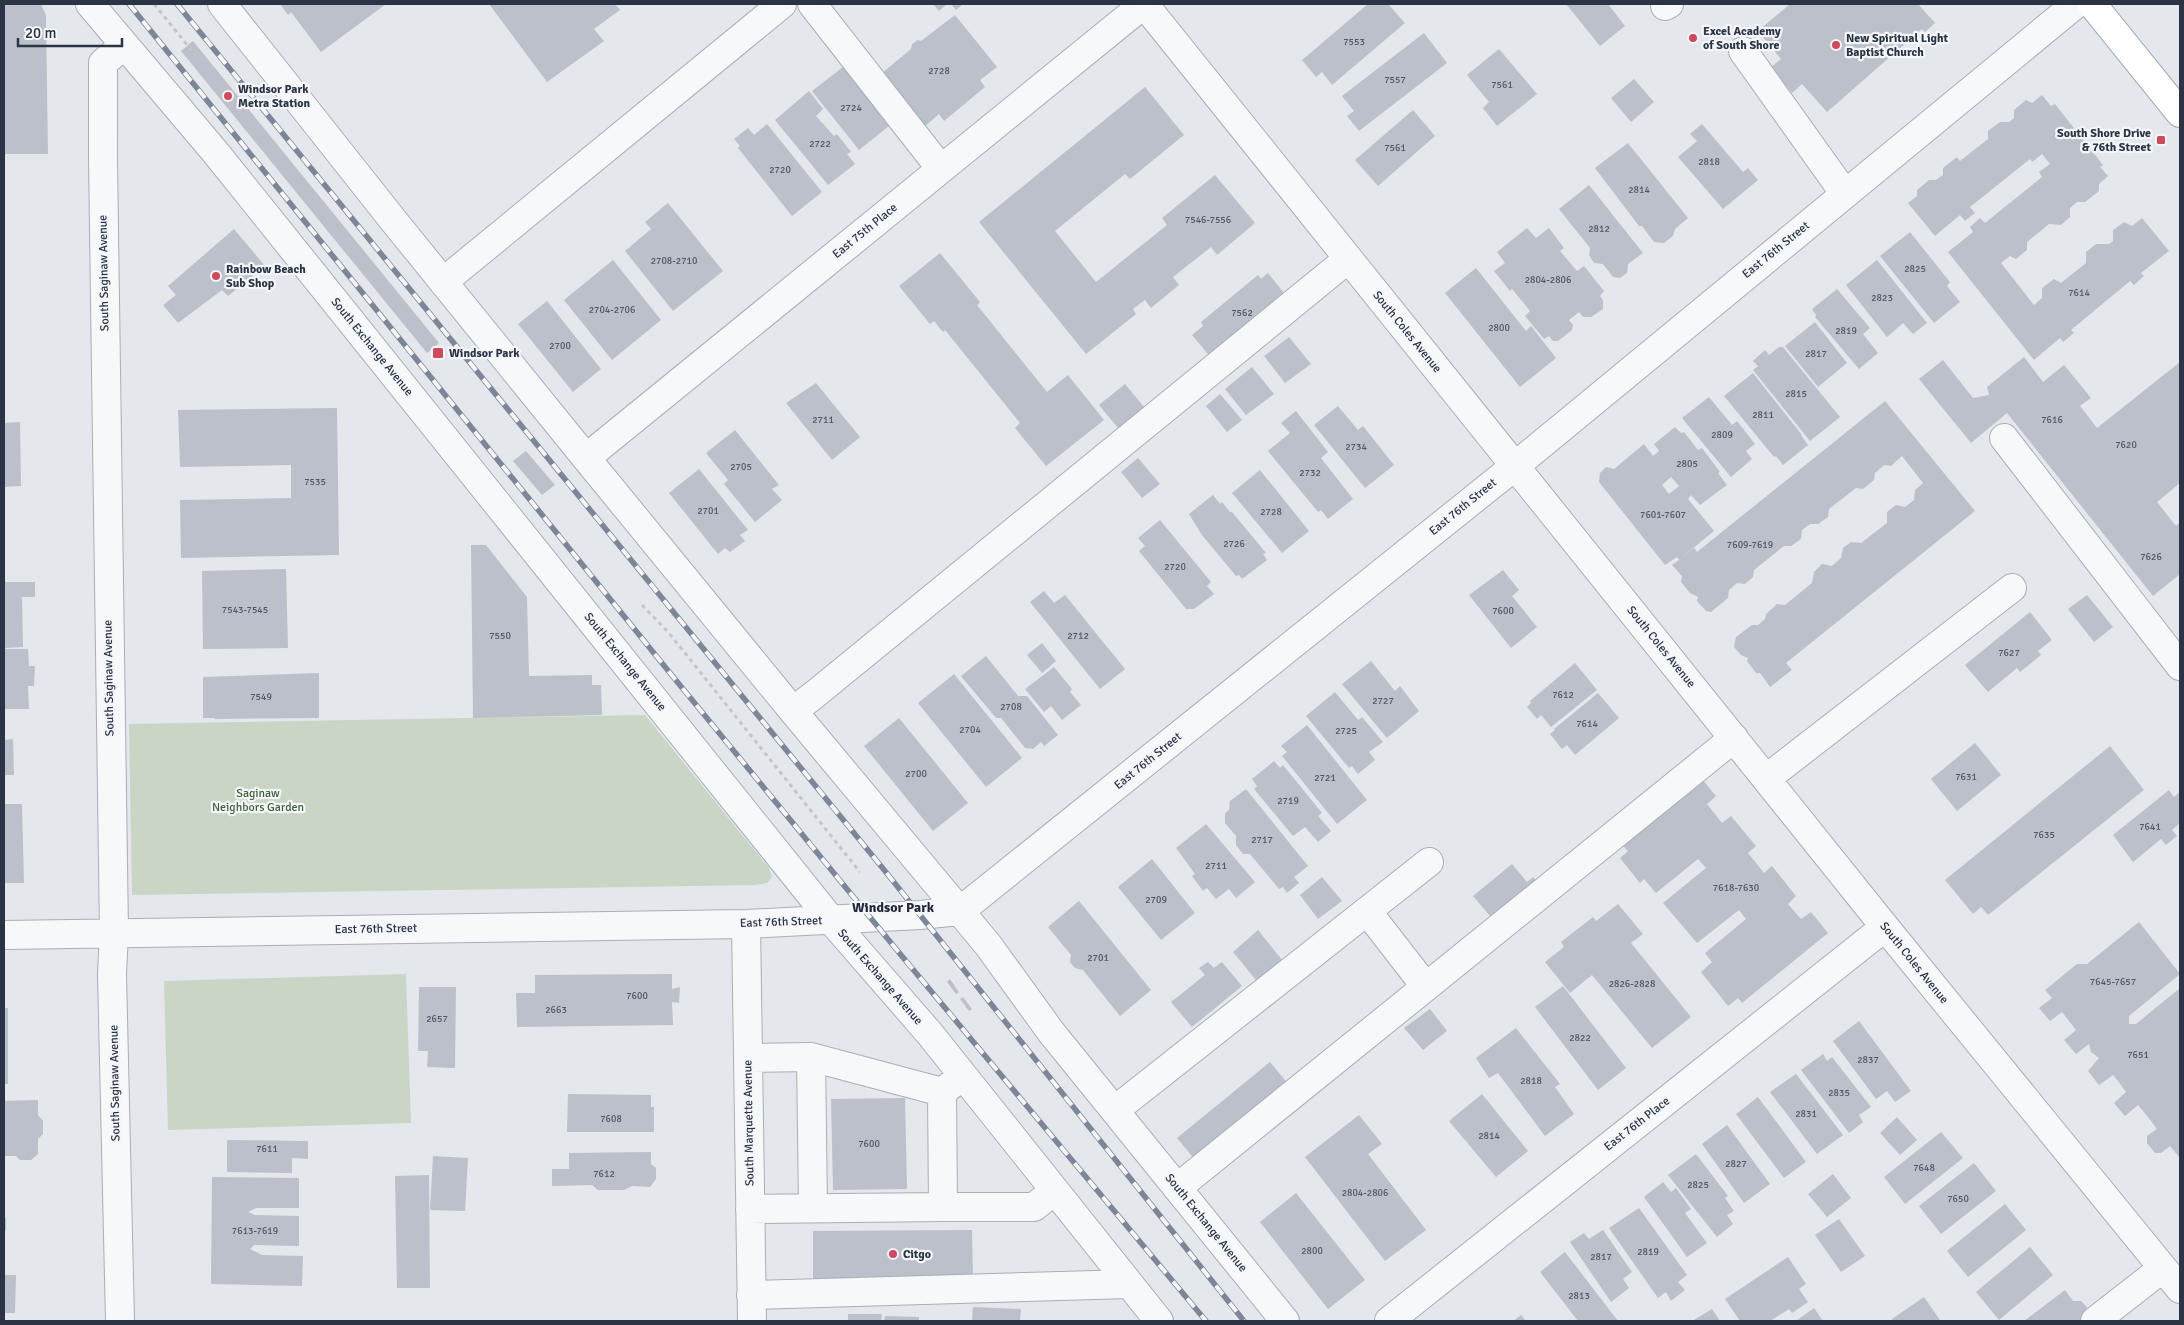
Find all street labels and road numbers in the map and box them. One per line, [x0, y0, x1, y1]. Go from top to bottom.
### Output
street label: East 75th Place [830, 200, 900, 262]
street label: South Saginaw Avenue [95, 215, 113, 331]
street label: East 76th Street [1739, 218, 1813, 282]
street label: South Coles Avenue [1369, 288, 1445, 376]
street label: South Exchange Avenue [328, 295, 416, 399]
street label: East 76th Street [1426, 475, 1500, 539]
street label: South Coles Avenue [1623, 603, 1699, 691]
street label: South Exchange Avenue [581, 610, 669, 714]
street label: South Saginaw Avenue [100, 620, 118, 736]
street label: East 76th Street [1111, 729, 1185, 793]
street label: East 76th Street [740, 913, 822, 931]
street label: South Coles Avenue [1876, 919, 1952, 1007]
street label: East 76th Street [335, 921, 417, 937]
street label: South Exchange Avenue [834, 926, 926, 1028]
street label: South Saginaw Avenue [106, 1025, 124, 1141]
street label: South Marquette Avenue [740, 1060, 758, 1186]
street label: East 76th Place [1601, 1094, 1673, 1154]
street label: South Exchange Avenue [1162, 1171, 1250, 1275]

